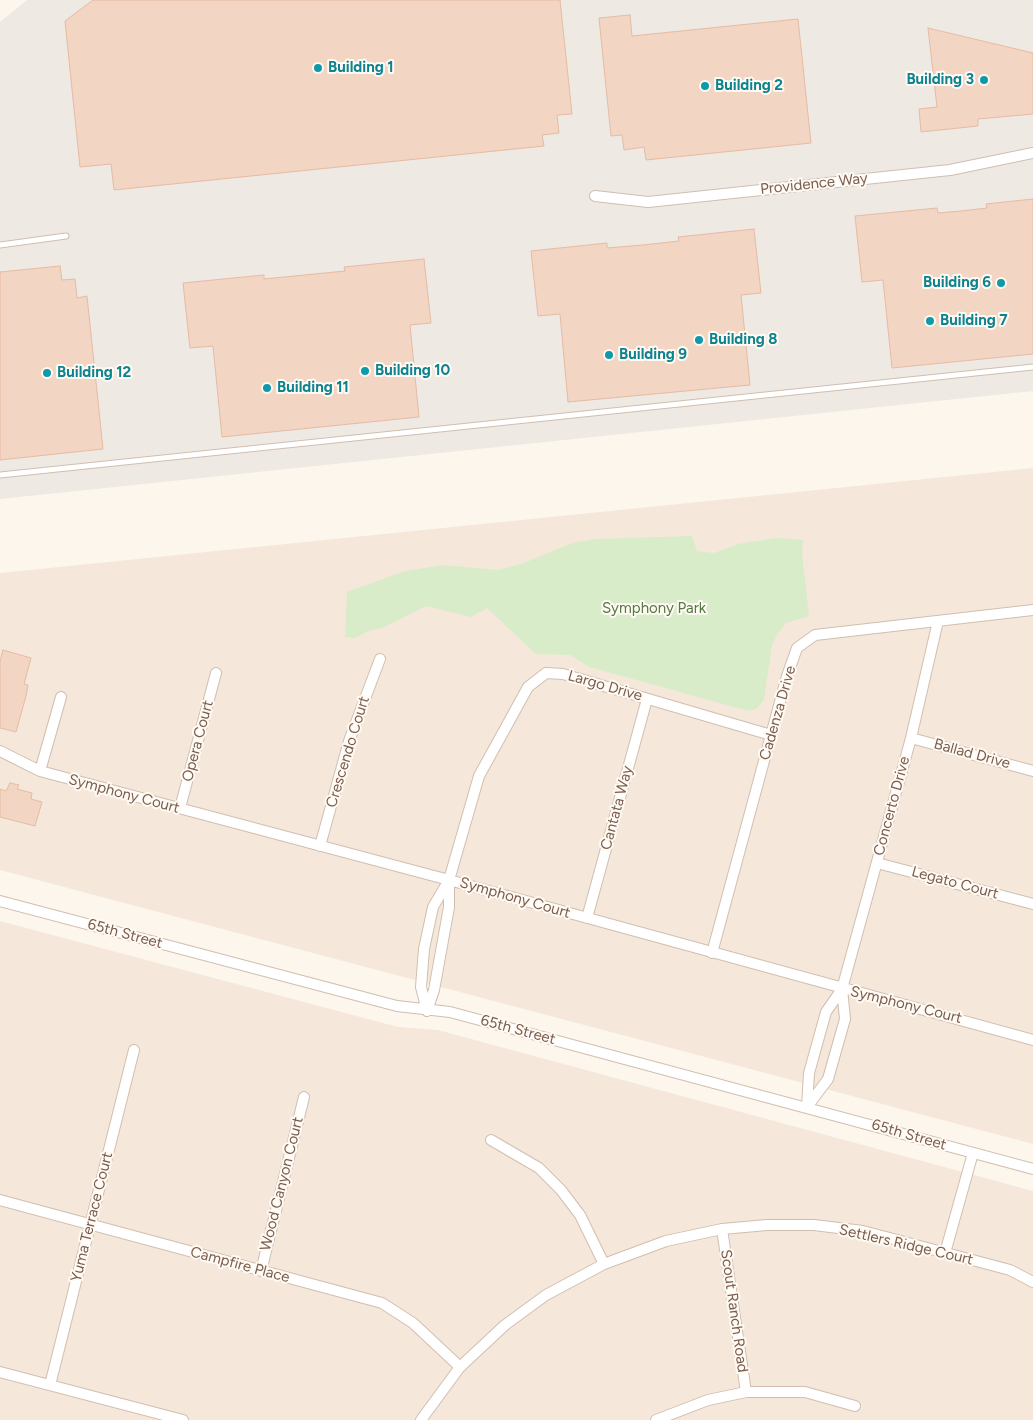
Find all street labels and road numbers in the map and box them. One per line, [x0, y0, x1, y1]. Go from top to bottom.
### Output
street label: Providence Way [759, 169, 869, 199]
street label: Cadenza Drive [756, 664, 800, 762]
street label: Largo Drive [566, 667, 644, 705]
street label: Crescendo Court [323, 694, 373, 810]
street label: Opera Court [178, 698, 218, 784]
street label: Ballad Drive [932, 735, 1012, 773]
street label: Concerto Drive [870, 754, 914, 858]
street label: Cantata Way [597, 764, 637, 852]
street label: Symphony Court [66, 771, 182, 817]
street label: Legato Court [910, 863, 1000, 903]
street label: Symphony Court [458, 874, 572, 922]
street label: 65th Street [86, 915, 164, 953]
street label: Symphony Court [848, 982, 964, 1028]
street label: 65th Street [479, 1011, 557, 1049]
street label: Wood Canyon Court [257, 1115, 307, 1253]
street label: 65th Street [870, 1116, 948, 1154]
street label: Yuma Terrace Court [67, 1150, 117, 1284]
street label: Settlers Ridge Court [837, 1221, 975, 1269]
street label: Campfire Place [188, 1243, 292, 1287]
street label: Scout Ranch Road [716, 1248, 752, 1374]

